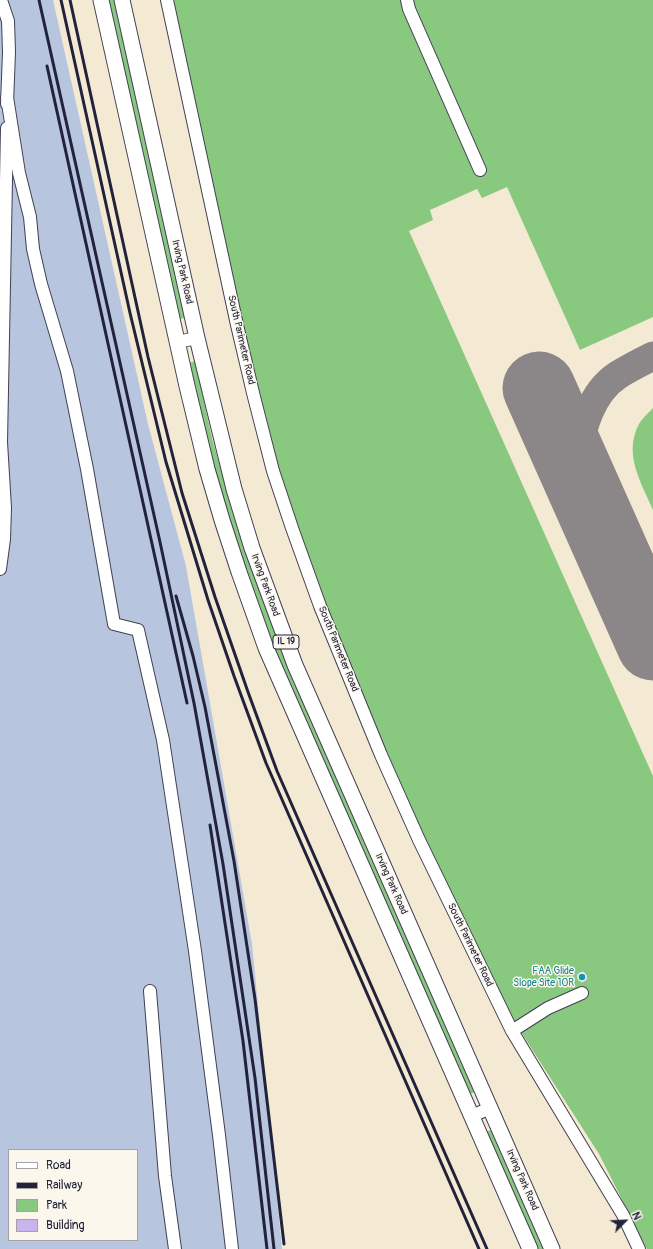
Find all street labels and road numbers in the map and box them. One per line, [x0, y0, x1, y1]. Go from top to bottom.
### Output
street label: Irving Park Road [169, 239, 195, 305]
street label: South Parimeter Road [225, 294, 257, 386]
street label: Irving Park Road [248, 552, 282, 618]
street label: South Parimeter Road [315, 604, 361, 694]
road number: IL 19 [273, 635, 299, 649]
street label: Irving Park Road [372, 851, 410, 917]
street label: South Parimeter Road [445, 901, 495, 989]
street label: Irving Park Road [503, 1147, 541, 1213]

